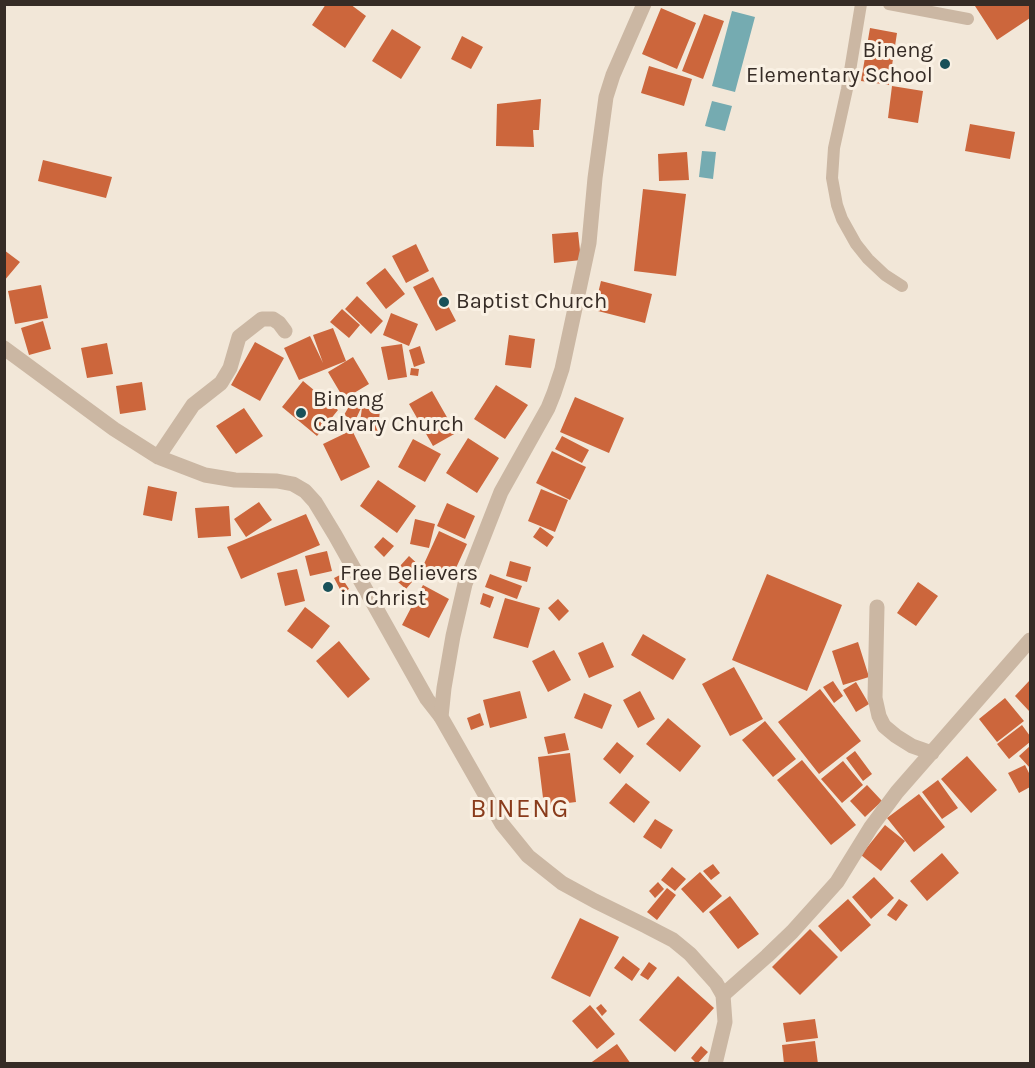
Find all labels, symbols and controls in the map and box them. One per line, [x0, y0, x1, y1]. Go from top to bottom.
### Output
place label: Bineng Elementary School [746, 38, 933, 90]
marker: Bineng Elementary School [938, 57, 952, 71]
place label: Baptist Church [456, 289, 607, 315]
marker: Baptist Church [437, 295, 451, 309]
place label: Bineng Calvary Church [313, 387, 464, 439]
marker: Bineng Calvary Church [294, 406, 308, 420]
place label: Free Believers in Christ [340, 561, 478, 612]
marker: Free Believers in Christ [321, 580, 335, 594]
district label: BINENG [470, 794, 570, 826]

